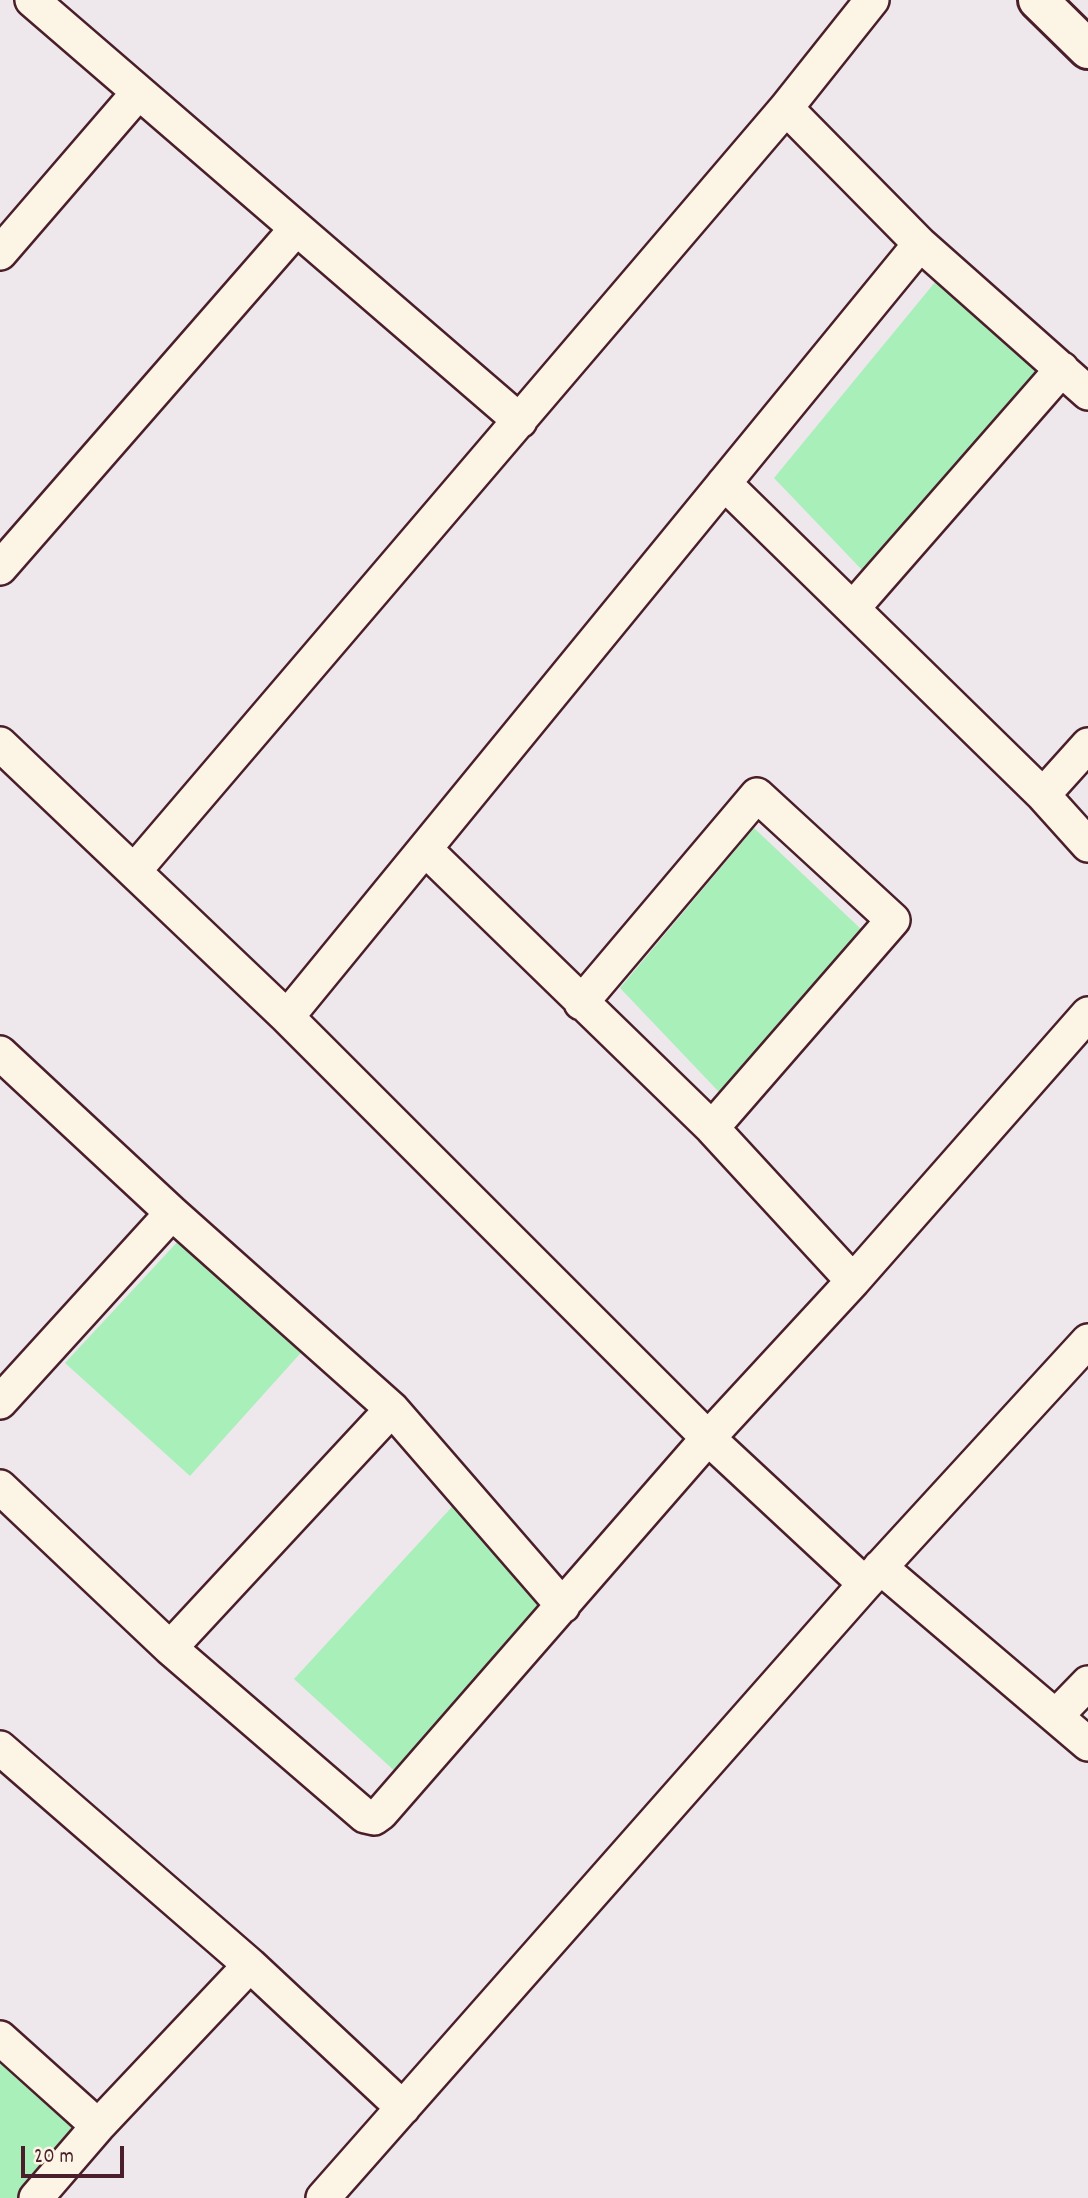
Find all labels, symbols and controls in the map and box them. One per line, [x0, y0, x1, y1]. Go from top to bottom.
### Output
scale bar [24, 2132, 128, 2176]
text: 20 m [34, 2143, 74, 2173]

